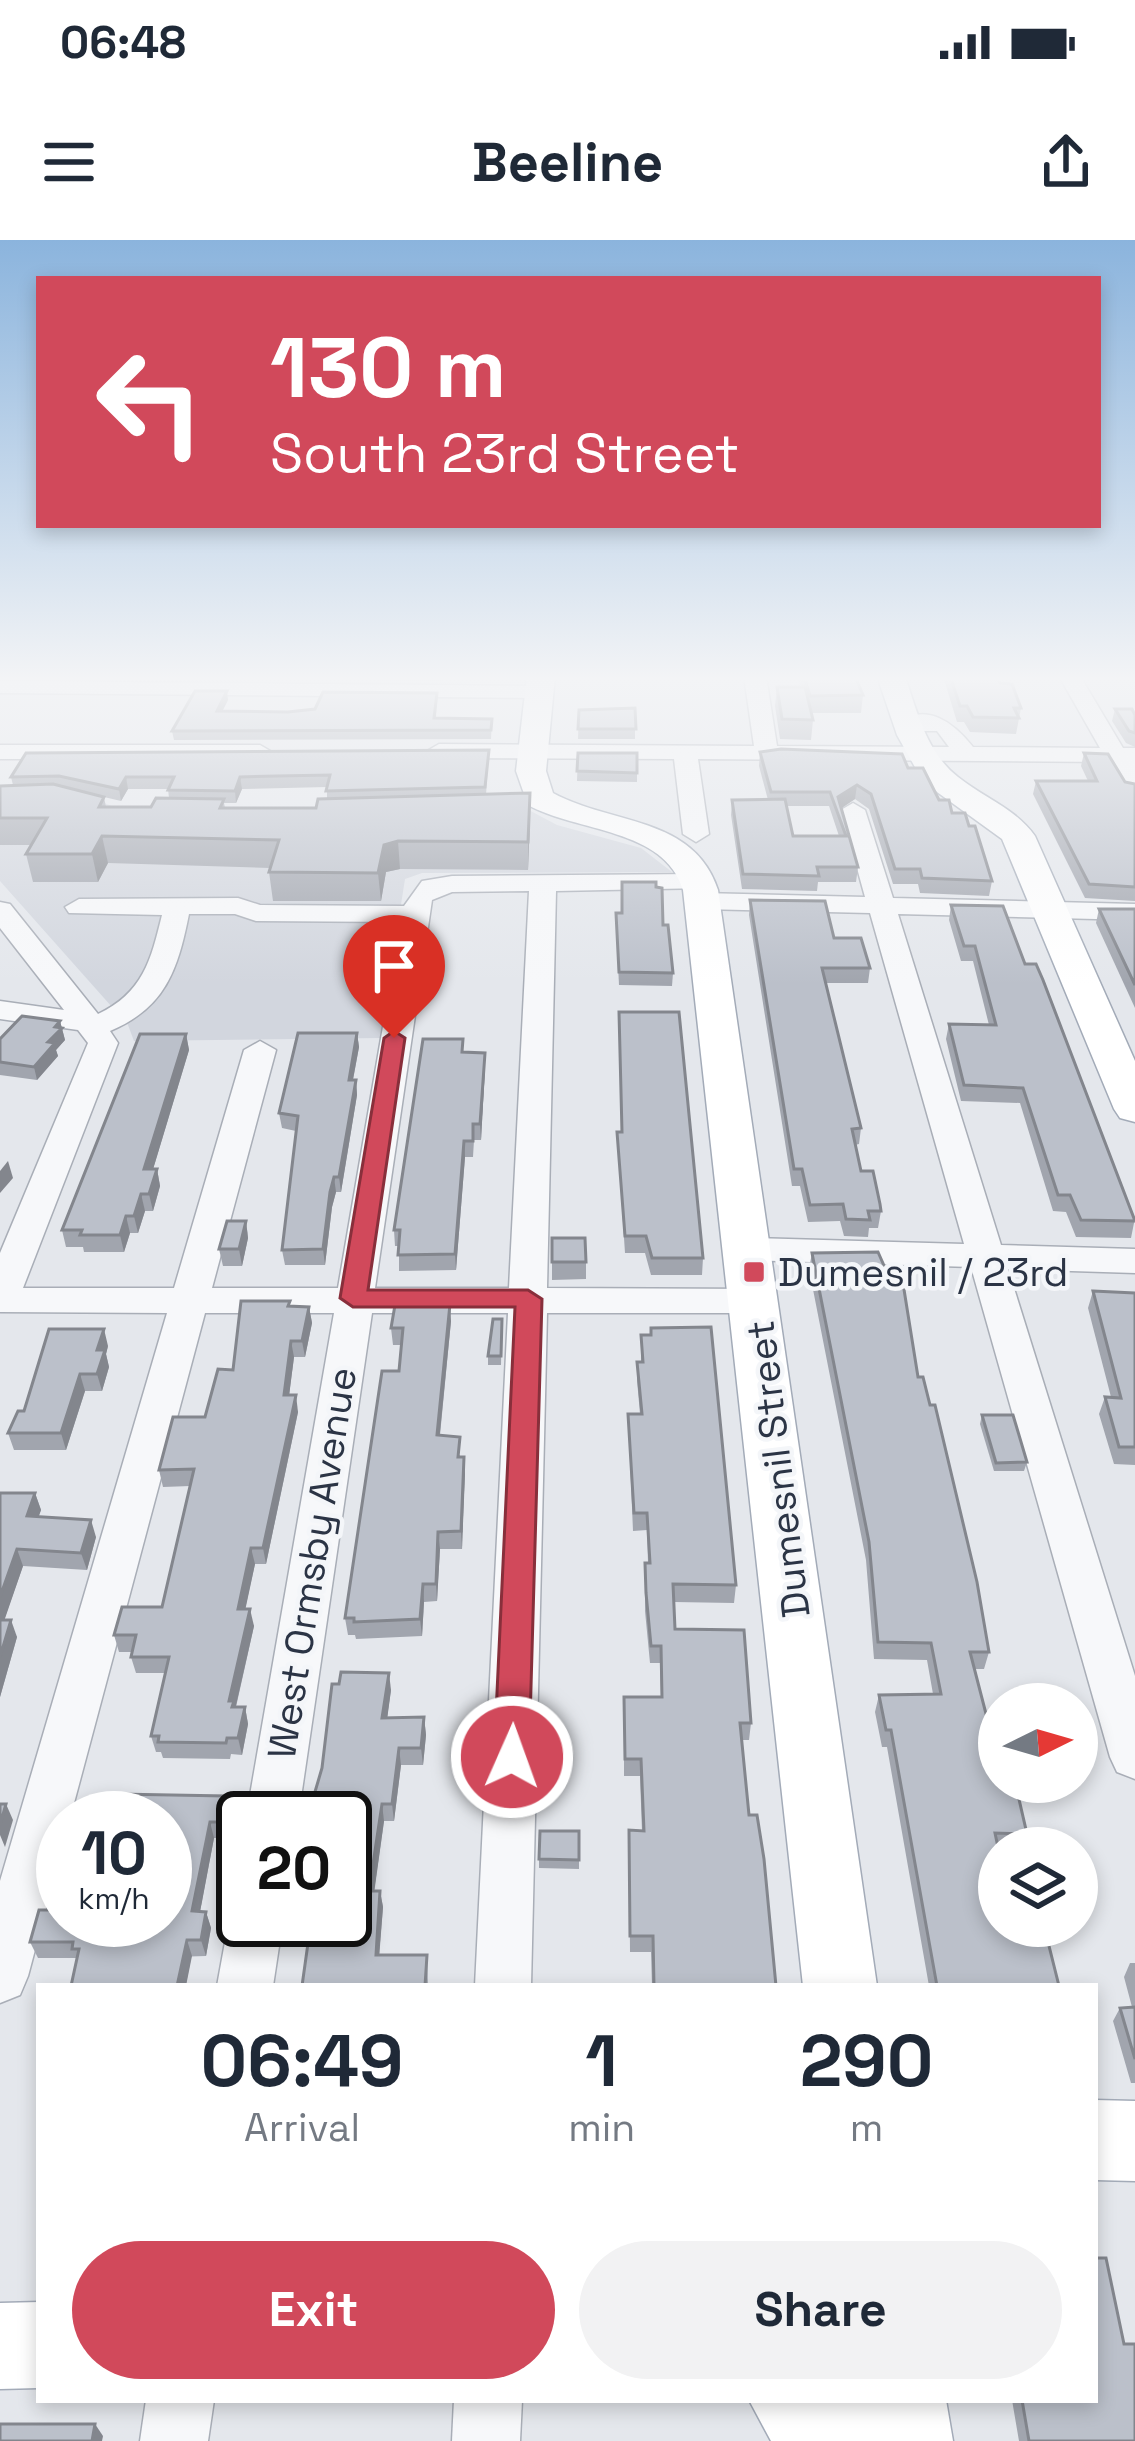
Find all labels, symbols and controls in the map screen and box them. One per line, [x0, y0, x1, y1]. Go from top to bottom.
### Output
text: 06:48 [60, 14, 186, 71]
text: Beeline [472, 128, 663, 197]
icon: menu [36, 129, 102, 195]
icon: share [1033, 129, 1099, 195]
text: 130 m [270, 314, 507, 422]
icon: left [72, 324, 228, 480]
text: South 23rd Street [270, 419, 739, 488]
pin [343, 915, 445, 1038]
icon: arrive [361, 933, 427, 999]
place label: Dumesnil / 23rd [778, 1248, 1068, 1297]
marker: Dumesnil / 23rd [741, 1259, 767, 1285]
street label: Dumesnil Street [735, 1318, 821, 1620]
street label: West Ormsby Avenue [257, 1364, 367, 1762]
north arrow [978, 1683, 1098, 1803]
map controls [978, 1683, 1098, 1947]
position arrow [449, 1694, 575, 1820]
speed limit sign: 20 [216, 1791, 372, 1947]
text: 10 [81, 1815, 147, 1892]
button: layers [978, 1827, 1098, 1947]
text: km/h [78, 1879, 150, 1918]
text: 06:49 [201, 2015, 404, 2107]
text: 1 [585, 2015, 618, 2107]
text: 290 [800, 2015, 933, 2107]
text: Arrival [244, 2103, 360, 2152]
text: min [568, 2103, 635, 2152]
text: m [850, 2103, 883, 2152]
button: Exit [72, 2241, 555, 2379]
button: Share [579, 2241, 1062, 2379]

